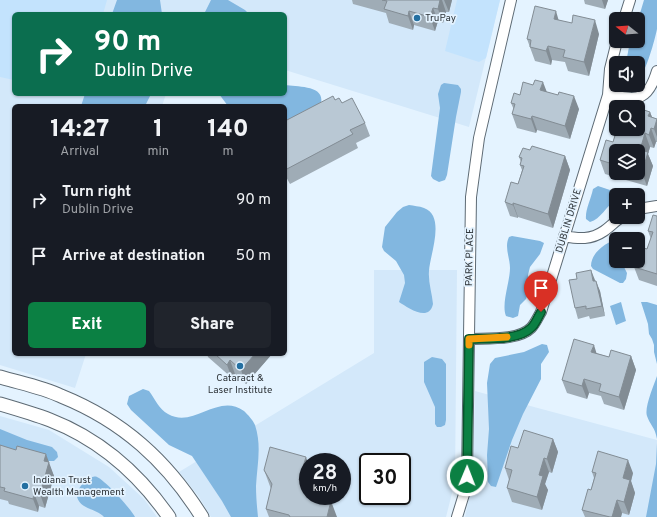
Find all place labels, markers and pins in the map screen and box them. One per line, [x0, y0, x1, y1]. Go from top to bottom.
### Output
place label: TruPay [425, 12, 456, 25]
marker: TruPay [412, 13, 422, 23]
pin [524, 271, 558, 312]
marker: Cataract & Laser Institute [235, 361, 245, 371]
place label: Cataract & Laser Institute [208, 372, 272, 397]
place label: Indiana Trust Wealth Management [33, 474, 125, 499]
marker: Indiana Trust Wealth Management [20, 481, 30, 491]

